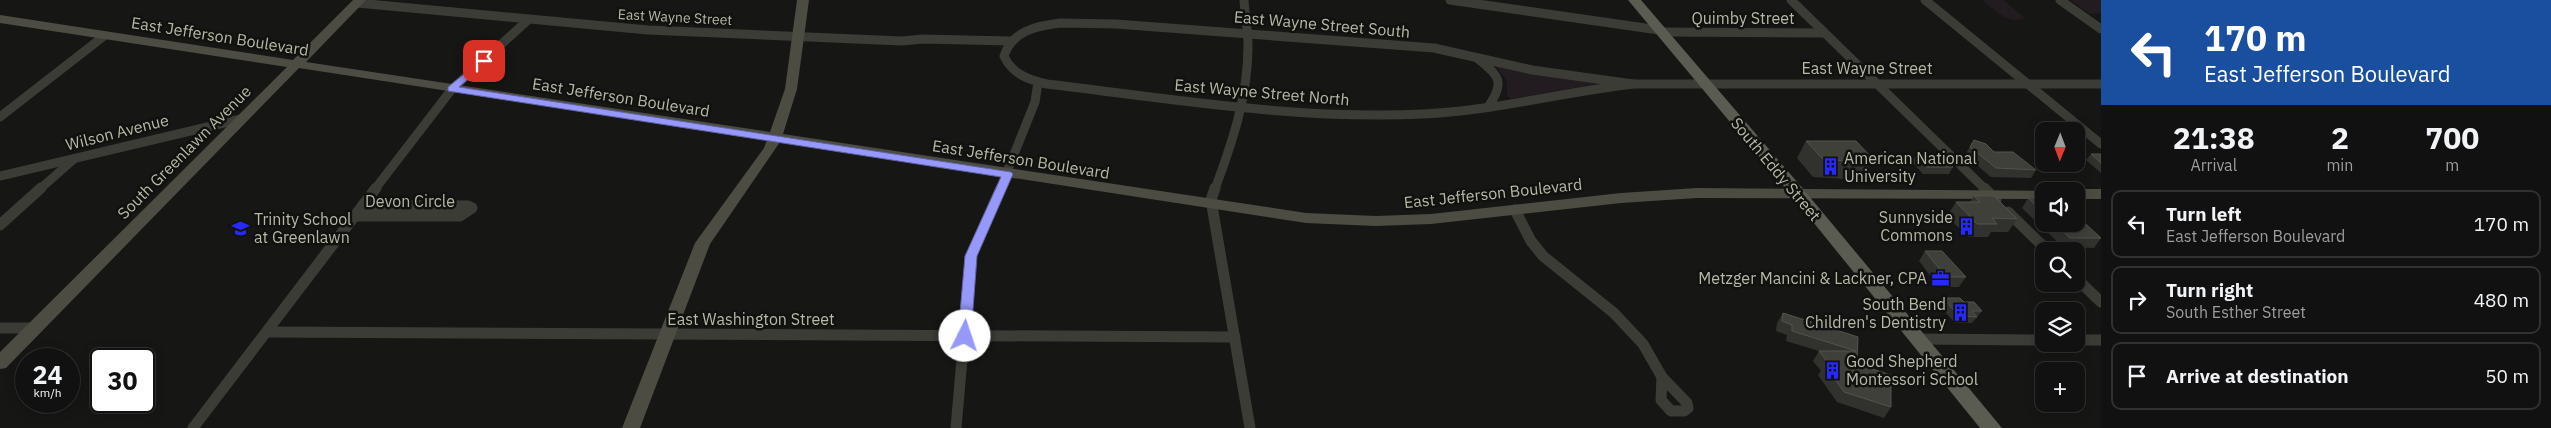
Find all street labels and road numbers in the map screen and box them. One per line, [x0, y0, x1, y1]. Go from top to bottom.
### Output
street label: East Wayne Street [617, 5, 733, 29]
street label: East Wayne Street South [1233, 6, 1411, 42]
street label: Quimby Street [1691, 8, 1795, 28]
street label: East Jefferson Boulevard [130, 12, 310, 60]
street label: East Wayne Street [1801, 58, 1933, 78]
street label: East Jefferson Boulevard [531, 73, 711, 121]
street label: East Wayne Street North [1174, 74, 1350, 110]
street label: South Greenlawn Avenue [113, 81, 255, 223]
street label: Wilson Avenue [63, 109, 171, 154]
street label: South Eddy Street [1727, 113, 1825, 225]
street label: East Jefferson Boulevard [931, 135, 1111, 183]
street label: East Jefferson Boulevard [1403, 174, 1583, 212]
street label: Devon Circle [365, 191, 455, 211]
street label: East Washington Street [667, 309, 835, 329]

